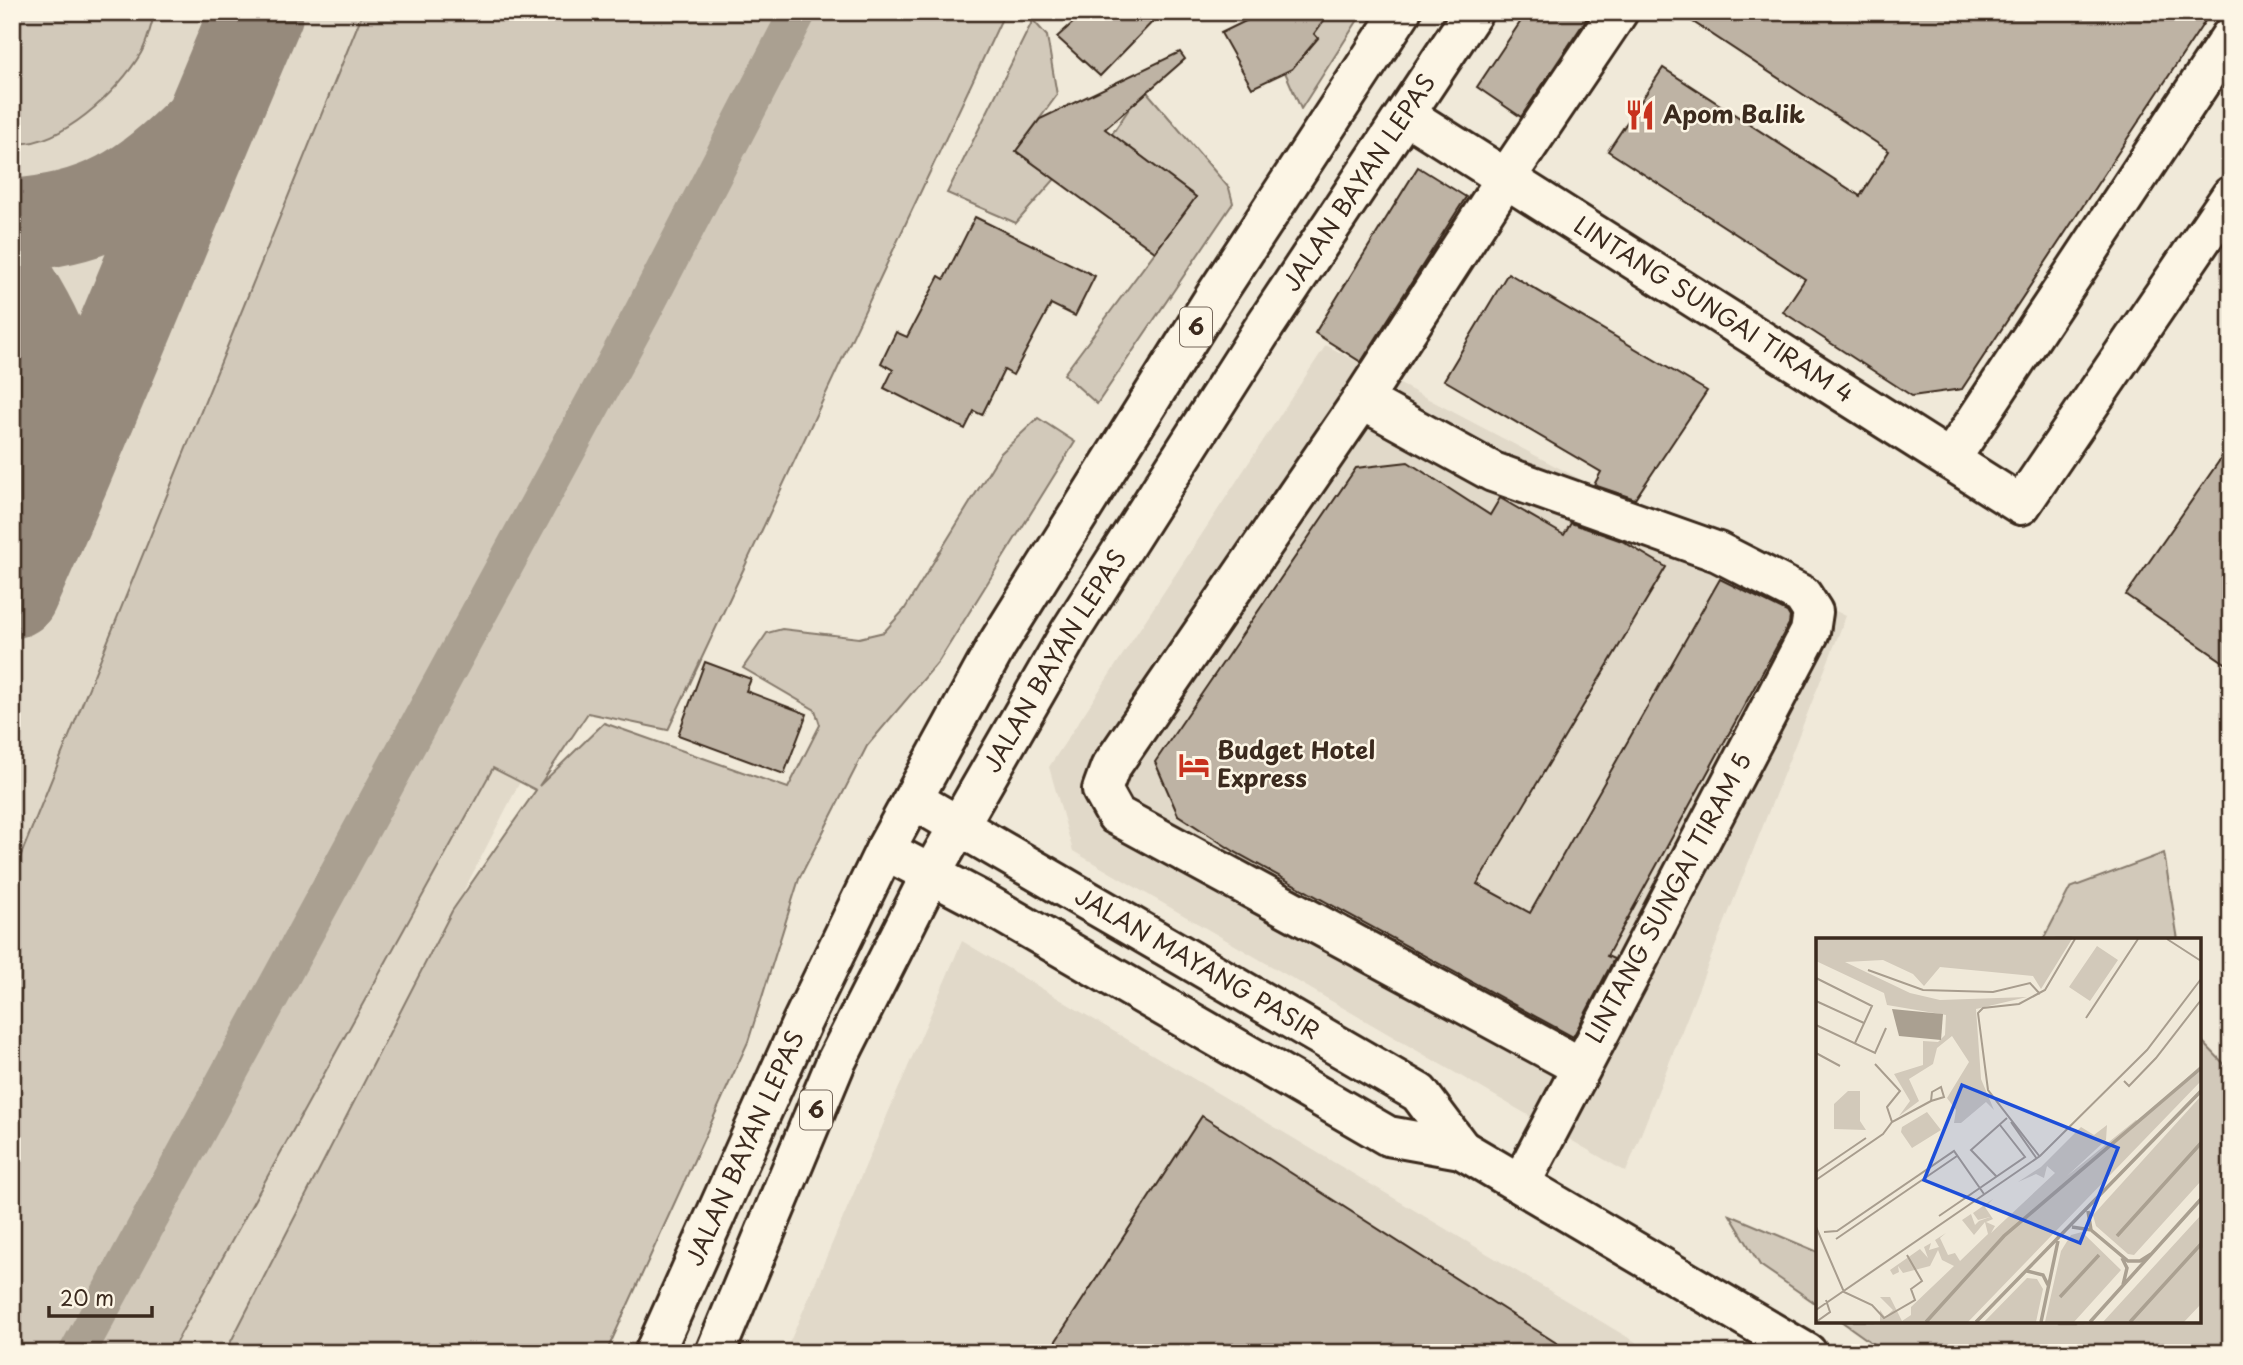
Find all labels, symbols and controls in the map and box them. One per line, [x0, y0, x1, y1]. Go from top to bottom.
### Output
street label: JALAN BAYAN LEPAS [1272, 66, 1443, 298]
place label: Apom Balik [1663, 95, 1805, 131]
restaurant icon: Apom Balik [1623, 98, 1657, 132]
street label: LINTANG SUNGAI TIRAM 4 [1568, 206, 1861, 411]
road number: 6 [1180, 308, 1212, 346]
street label: JALAN BAYAN LEPAS [973, 542, 1134, 779]
place label: Budget Hotel Express [1217, 731, 1375, 795]
street label: LINTANG SUNGAI TIRAM 5 [1575, 745, 1759, 1049]
hotel icon: Budget Hotel Express [1177, 748, 1211, 782]
street label: JALAN MAYANG PASIR [1069, 877, 1327, 1048]
inset map [1816, 938, 2201, 1323]
street label: JALAN BAYAN LEPAS [675, 1024, 812, 1271]
road number: 6 [800, 1091, 832, 1130]
scale bar [49, 1274, 152, 1318]
text: 20 m [60, 1281, 114, 1313]

